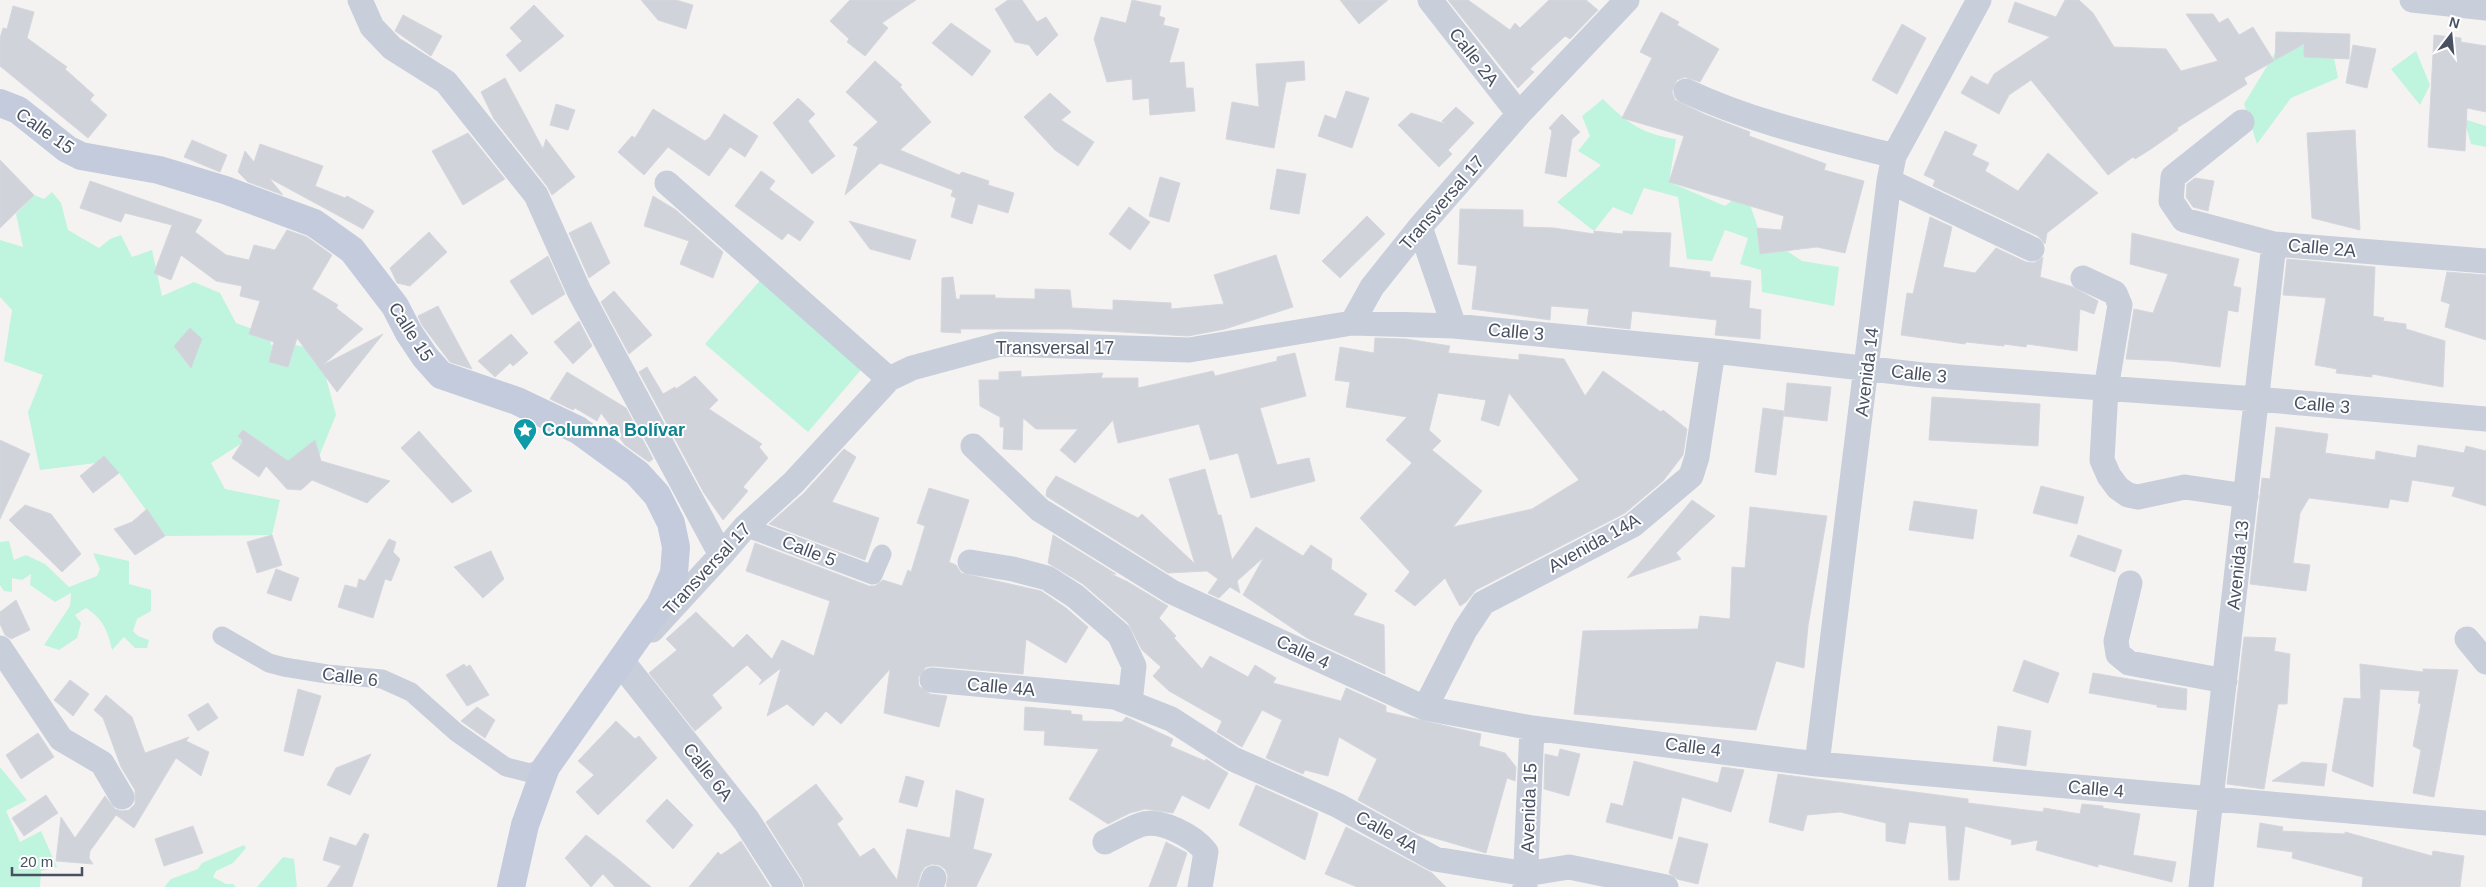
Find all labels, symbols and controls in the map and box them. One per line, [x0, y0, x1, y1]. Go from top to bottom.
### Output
north arrow [2426, 10, 2476, 60]
text: N [2448, 13, 2462, 32]
street label: Calle 2A [1445, 24, 1503, 90]
street label: Calle 15 [12, 104, 78, 158]
street label: Transversal 17 [1396, 152, 1488, 254]
street label: Calle 2A [2287, 235, 2357, 261]
street label: Calle 15 [385, 299, 437, 365]
street label: Calle 3 [1487, 320, 1545, 344]
street label: Avenida 14 [1852, 326, 1882, 418]
street label: Transversal 17 [996, 338, 1114, 358]
street label: Calle 3 [1890, 361, 1948, 387]
street label: Calle 3 [2293, 393, 2351, 417]
place icon: Columna Bolívar [512, 417, 538, 451]
place label: Columna Bolívar [542, 420, 685, 440]
street label: Avenida 14A [1545, 510, 1643, 576]
street label: Transversal 17 [659, 519, 755, 619]
street label: Avenida 13 [2223, 519, 2253, 611]
street label: Calle 5 [779, 532, 839, 570]
street label: Calle 4 [1273, 631, 1333, 673]
street label: Calle 6 [321, 664, 379, 690]
street label: Calle 4A [966, 674, 1036, 700]
street label: Calle 4 [1664, 734, 1722, 760]
street label: Calle 6A [679, 739, 737, 805]
street label: Avenida 15 [1517, 763, 1541, 853]
street label: Calle 4 [2067, 777, 2125, 801]
street label: Calle 4A [1352, 807, 1422, 857]
scale bar [12, 844, 82, 876]
text: 20 m [20, 853, 53, 870]

